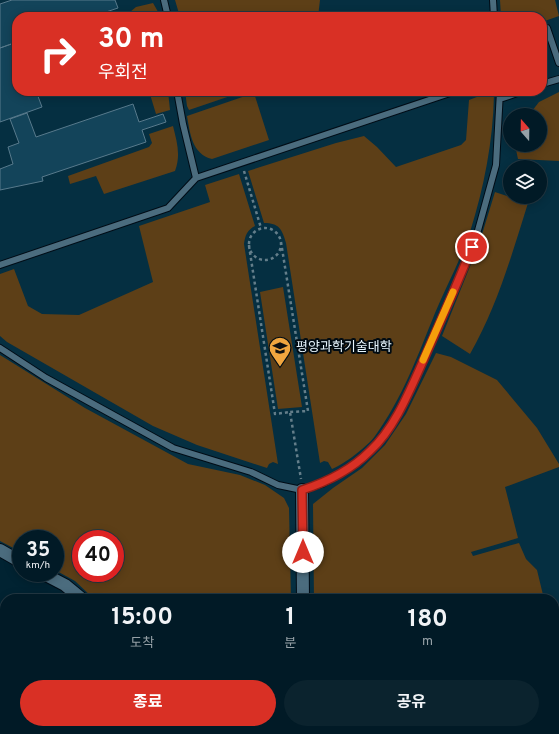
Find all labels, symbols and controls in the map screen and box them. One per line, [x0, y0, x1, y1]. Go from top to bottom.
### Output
text: 30 m [98, 22, 164, 58]
icon: right [32, 28, 84, 80]
text: 우회전 [98, 62, 148, 85]
north arrow [503, 108, 547, 152]
map controls [503, 108, 547, 204]
button: layers [503, 160, 547, 204]
pin [455, 230, 489, 264]
icon: arrive [461, 236, 483, 258]
school or university icon: 평양과학기술대학 [267, 335, 293, 368]
place label: 평양과학기술대학 [296, 339, 392, 356]
speed limit sign: 40 [72, 530, 124, 582]
position arrow [282, 531, 324, 573]
text: 35 [26, 538, 50, 564]
text: km/h [26, 559, 50, 572]
text: 15:00 [111, 603, 173, 633]
text: 1 [285, 603, 295, 633]
text: 180 [408, 605, 448, 635]
text: m [422, 634, 433, 650]
text: 도착 [130, 636, 154, 652]
text: 분 [284, 636, 296, 652]
button: 종료 [20, 680, 276, 726]
button: 공유 [284, 680, 539, 726]

